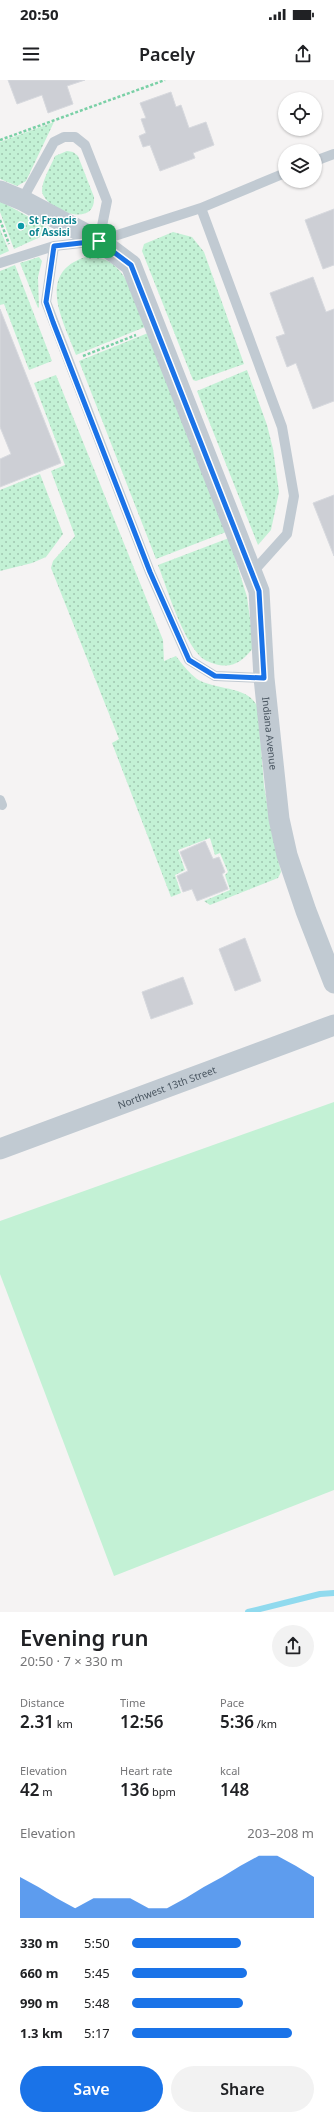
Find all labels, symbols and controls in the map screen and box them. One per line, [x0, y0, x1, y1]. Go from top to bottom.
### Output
text: 20:50 [20, 4, 59, 24]
text: Pacely [139, 42, 195, 66]
icon: menu [20, 43, 42, 65]
icon: share [292, 43, 314, 65]
map controls [278, 92, 322, 188]
button: locate [278, 92, 322, 136]
button: layers [278, 144, 322, 188]
place label: St Francis of Assisi [29, 213, 77, 239]
marker: St Francis of Assisi [16, 221, 26, 231]
pin [82, 224, 116, 258]
icon: arrive [88, 230, 110, 252]
street label: Indiana Avenue [259, 696, 281, 771]
street label: Northwest 13th Street [116, 1062, 218, 1112]
text: Evening run [20, 1622, 149, 1652]
button: share [272, 1625, 314, 1667]
text: 20:50 · 7 × 330 m [20, 1652, 123, 1670]
text: Distance [20, 1695, 65, 1710]
text: Time [120, 1695, 145, 1710]
text: Pace [220, 1695, 244, 1710]
text: 2.31 [20, 1710, 54, 1733]
text: 12:56 [120, 1710, 164, 1733]
text: 5:36 [220, 1710, 254, 1733]
text: km [54, 1716, 73, 1731]
text: /km [254, 1716, 277, 1731]
text: Elevation [20, 1763, 67, 1778]
text: Heart rate [120, 1763, 173, 1778]
text: kcal [220, 1763, 240, 1778]
text: 42 [20, 1778, 39, 1801]
text: 136 [120, 1778, 149, 1801]
text: 148 [220, 1778, 249, 1801]
text: m [39, 1784, 53, 1799]
text: bpm [149, 1784, 176, 1799]
text: Elevation [20, 1824, 76, 1842]
text: 203–208 m [247, 1824, 314, 1842]
text: 330 m [20, 1934, 58, 1952]
text: 5:50 [84, 1934, 110, 1952]
text: 660 m [20, 1964, 58, 1982]
text: 5:45 [84, 1964, 110, 1982]
text: 990 m [20, 1994, 58, 2012]
text: 5:48 [84, 1994, 110, 2012]
text: 1.3 km [20, 2024, 63, 2042]
text: 5:17 [84, 2024, 110, 2042]
button: Save [20, 2066, 163, 2112]
button: Share [171, 2066, 314, 2112]

